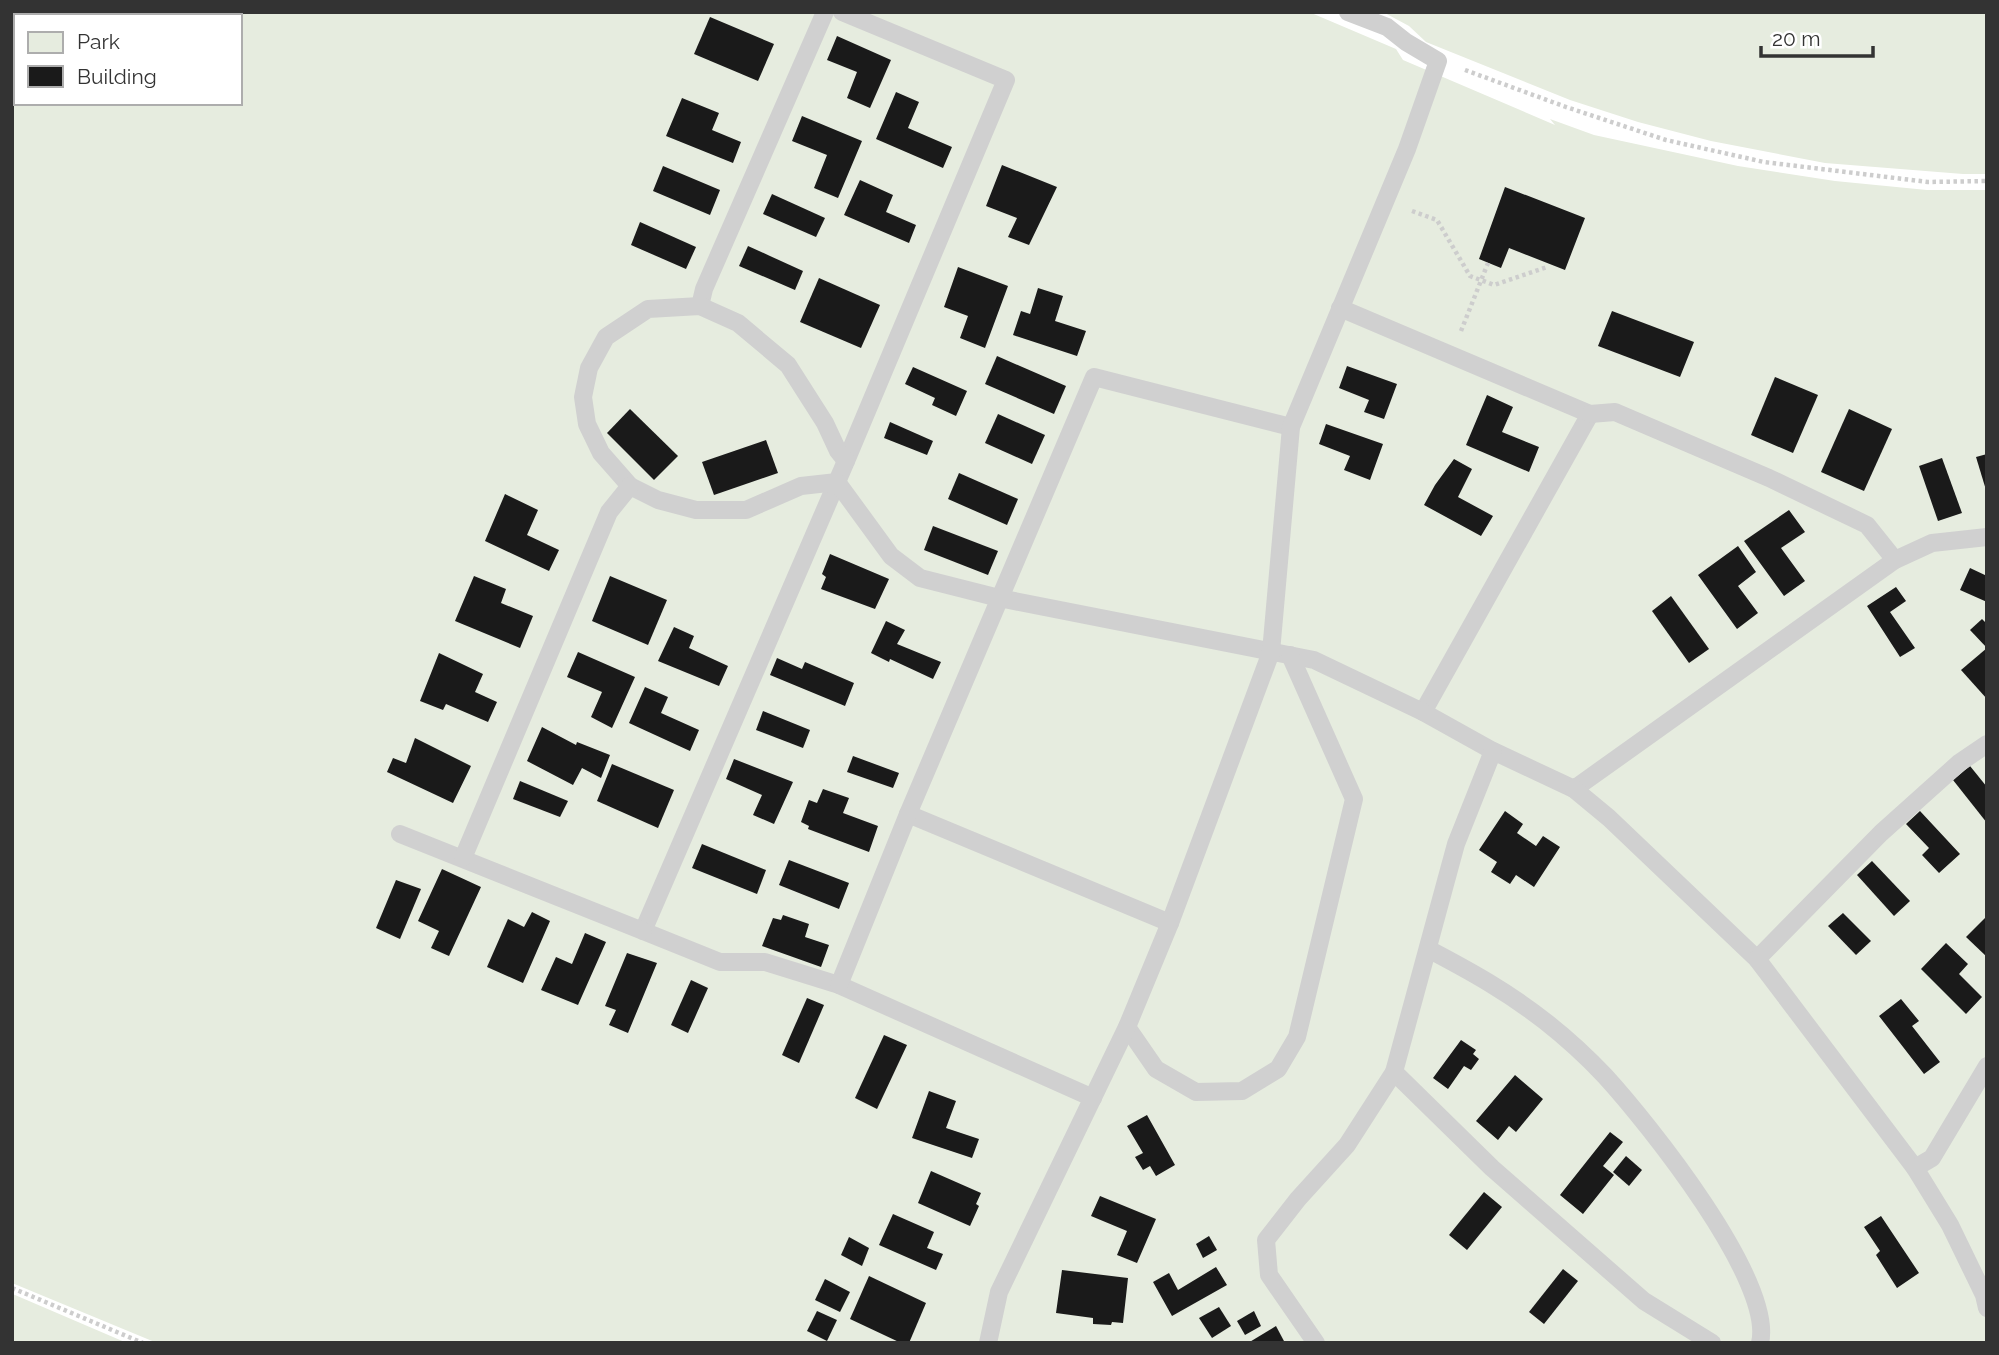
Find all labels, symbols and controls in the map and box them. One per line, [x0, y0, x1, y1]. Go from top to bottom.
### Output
legend [14, 14, 242, 105]
scale bar [1761, 14, 1873, 58]
text: 20 m [1772, 26, 1820, 51]
text: Park [77, 29, 120, 54]
text: Building [77, 64, 157, 89]

